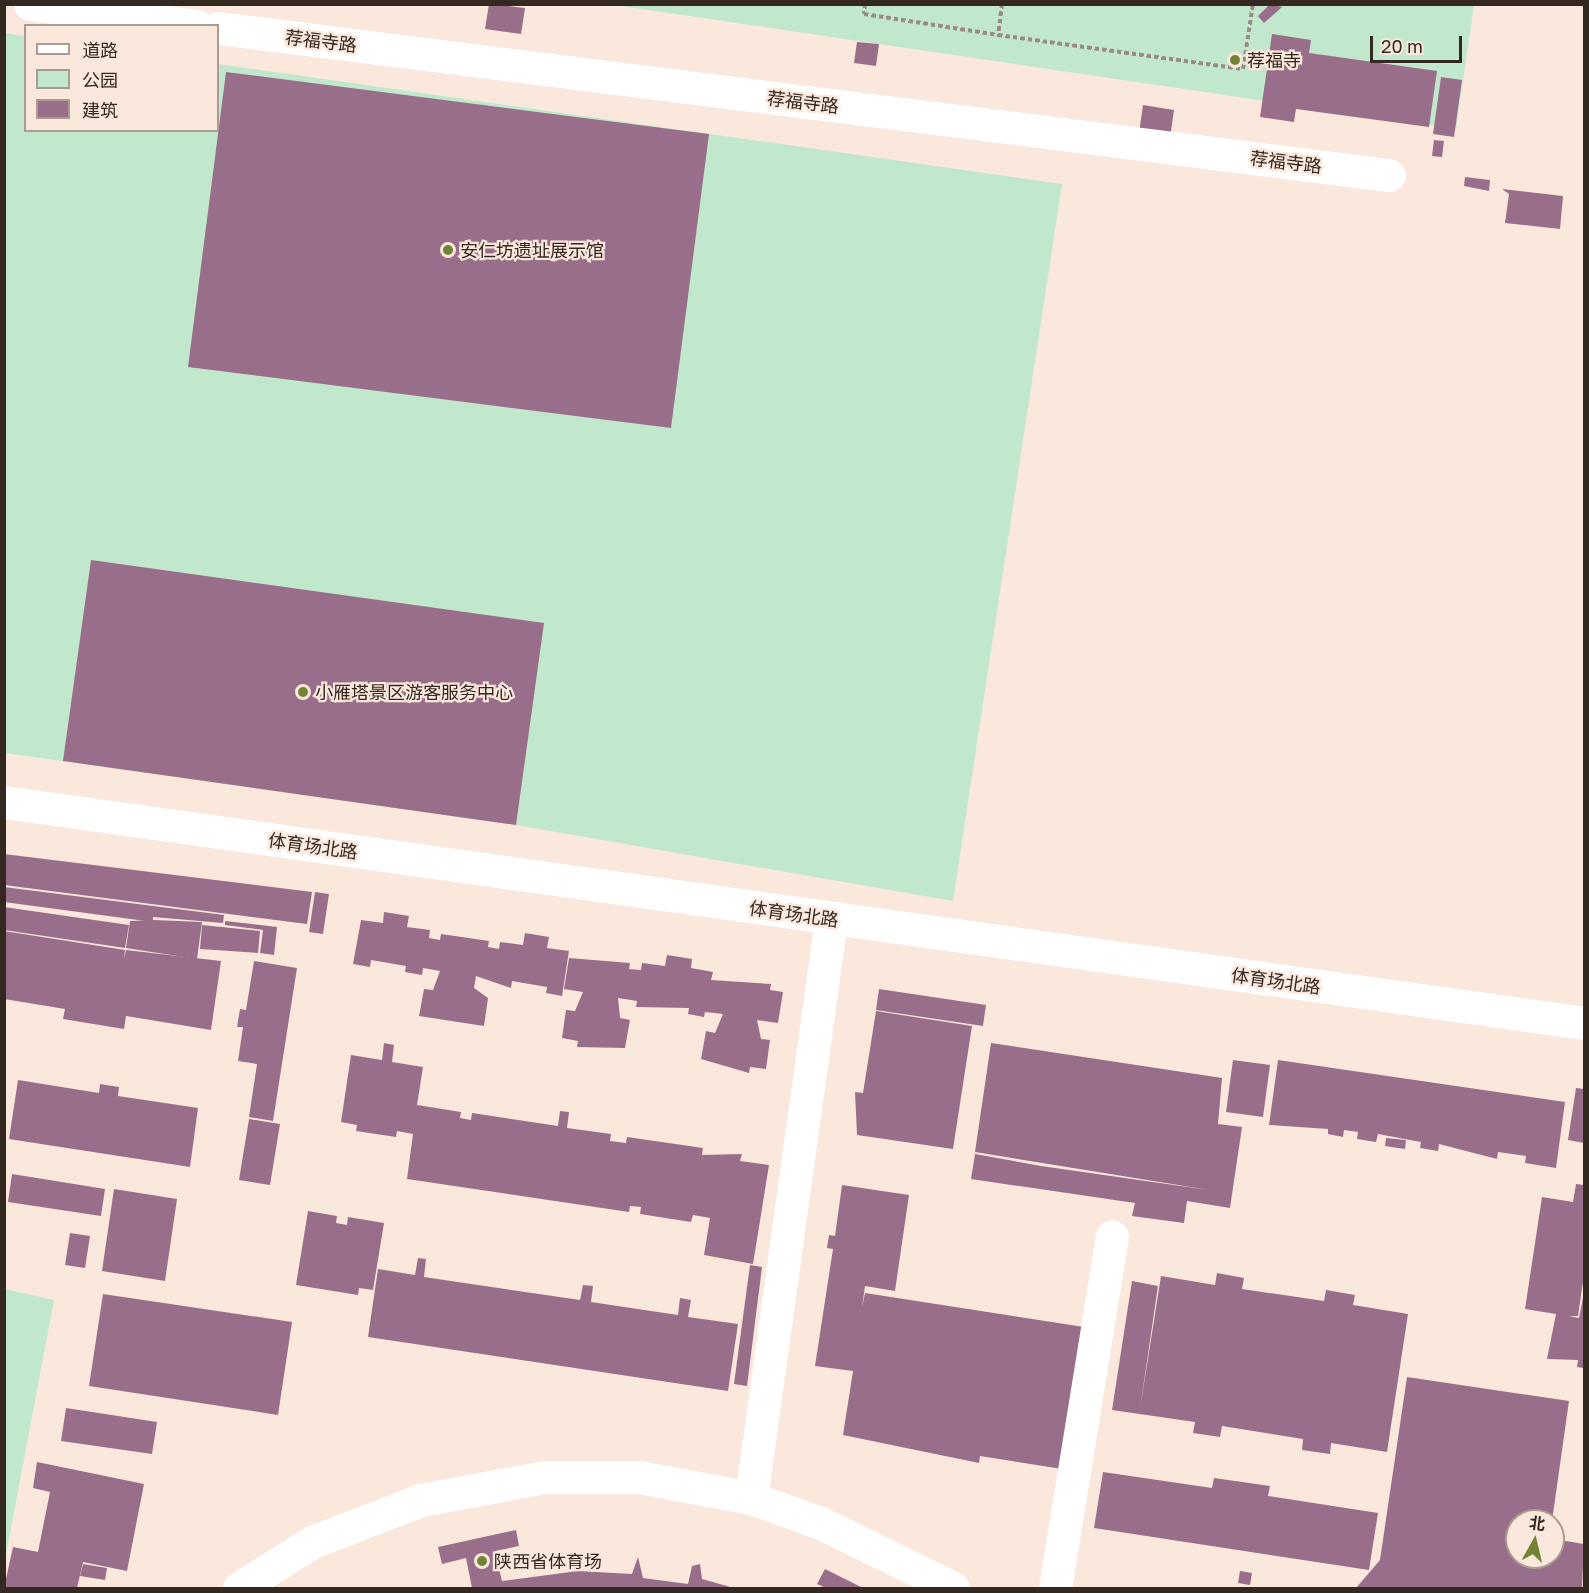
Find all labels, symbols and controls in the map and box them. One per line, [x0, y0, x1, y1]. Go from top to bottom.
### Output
legend [24, 24, 219, 132]
scale bar [1373, 24, 1464, 62]
street label: 荐福寺路 [284, 26, 358, 56]
text: 20 m [1381, 35, 1423, 57]
text: 道路 [82, 39, 118, 61]
place label: 荐福寺 [1247, 49, 1301, 71]
marker: 荐福寺 [1228, 53, 1242, 67]
text: 公园 [82, 69, 118, 91]
street label: 荐福寺路 [766, 87, 840, 117]
text: 建筑 [82, 99, 118, 121]
street label: 荐福寺路 [1249, 147, 1323, 177]
place label: 安仁坊遗址展示馆 [460, 239, 604, 261]
marker: 安仁坊遗址展示馆 [441, 243, 455, 257]
place label: 小雁塔景区游客服务中心 [315, 681, 513, 703]
marker: 小雁塔景区游客服务中心 [296, 685, 310, 699]
street label: 体育场北路 [267, 829, 359, 863]
street label: 体育场北路 [748, 897, 840, 931]
street label: 体育场北路 [1230, 964, 1322, 998]
north arrow [1505, 1509, 1565, 1569]
text: 北 [1528, 1512, 1547, 1534]
place label: 陕西省体育场 [494, 1550, 602, 1572]
marker: 陕西省体育场 [475, 1554, 489, 1568]

